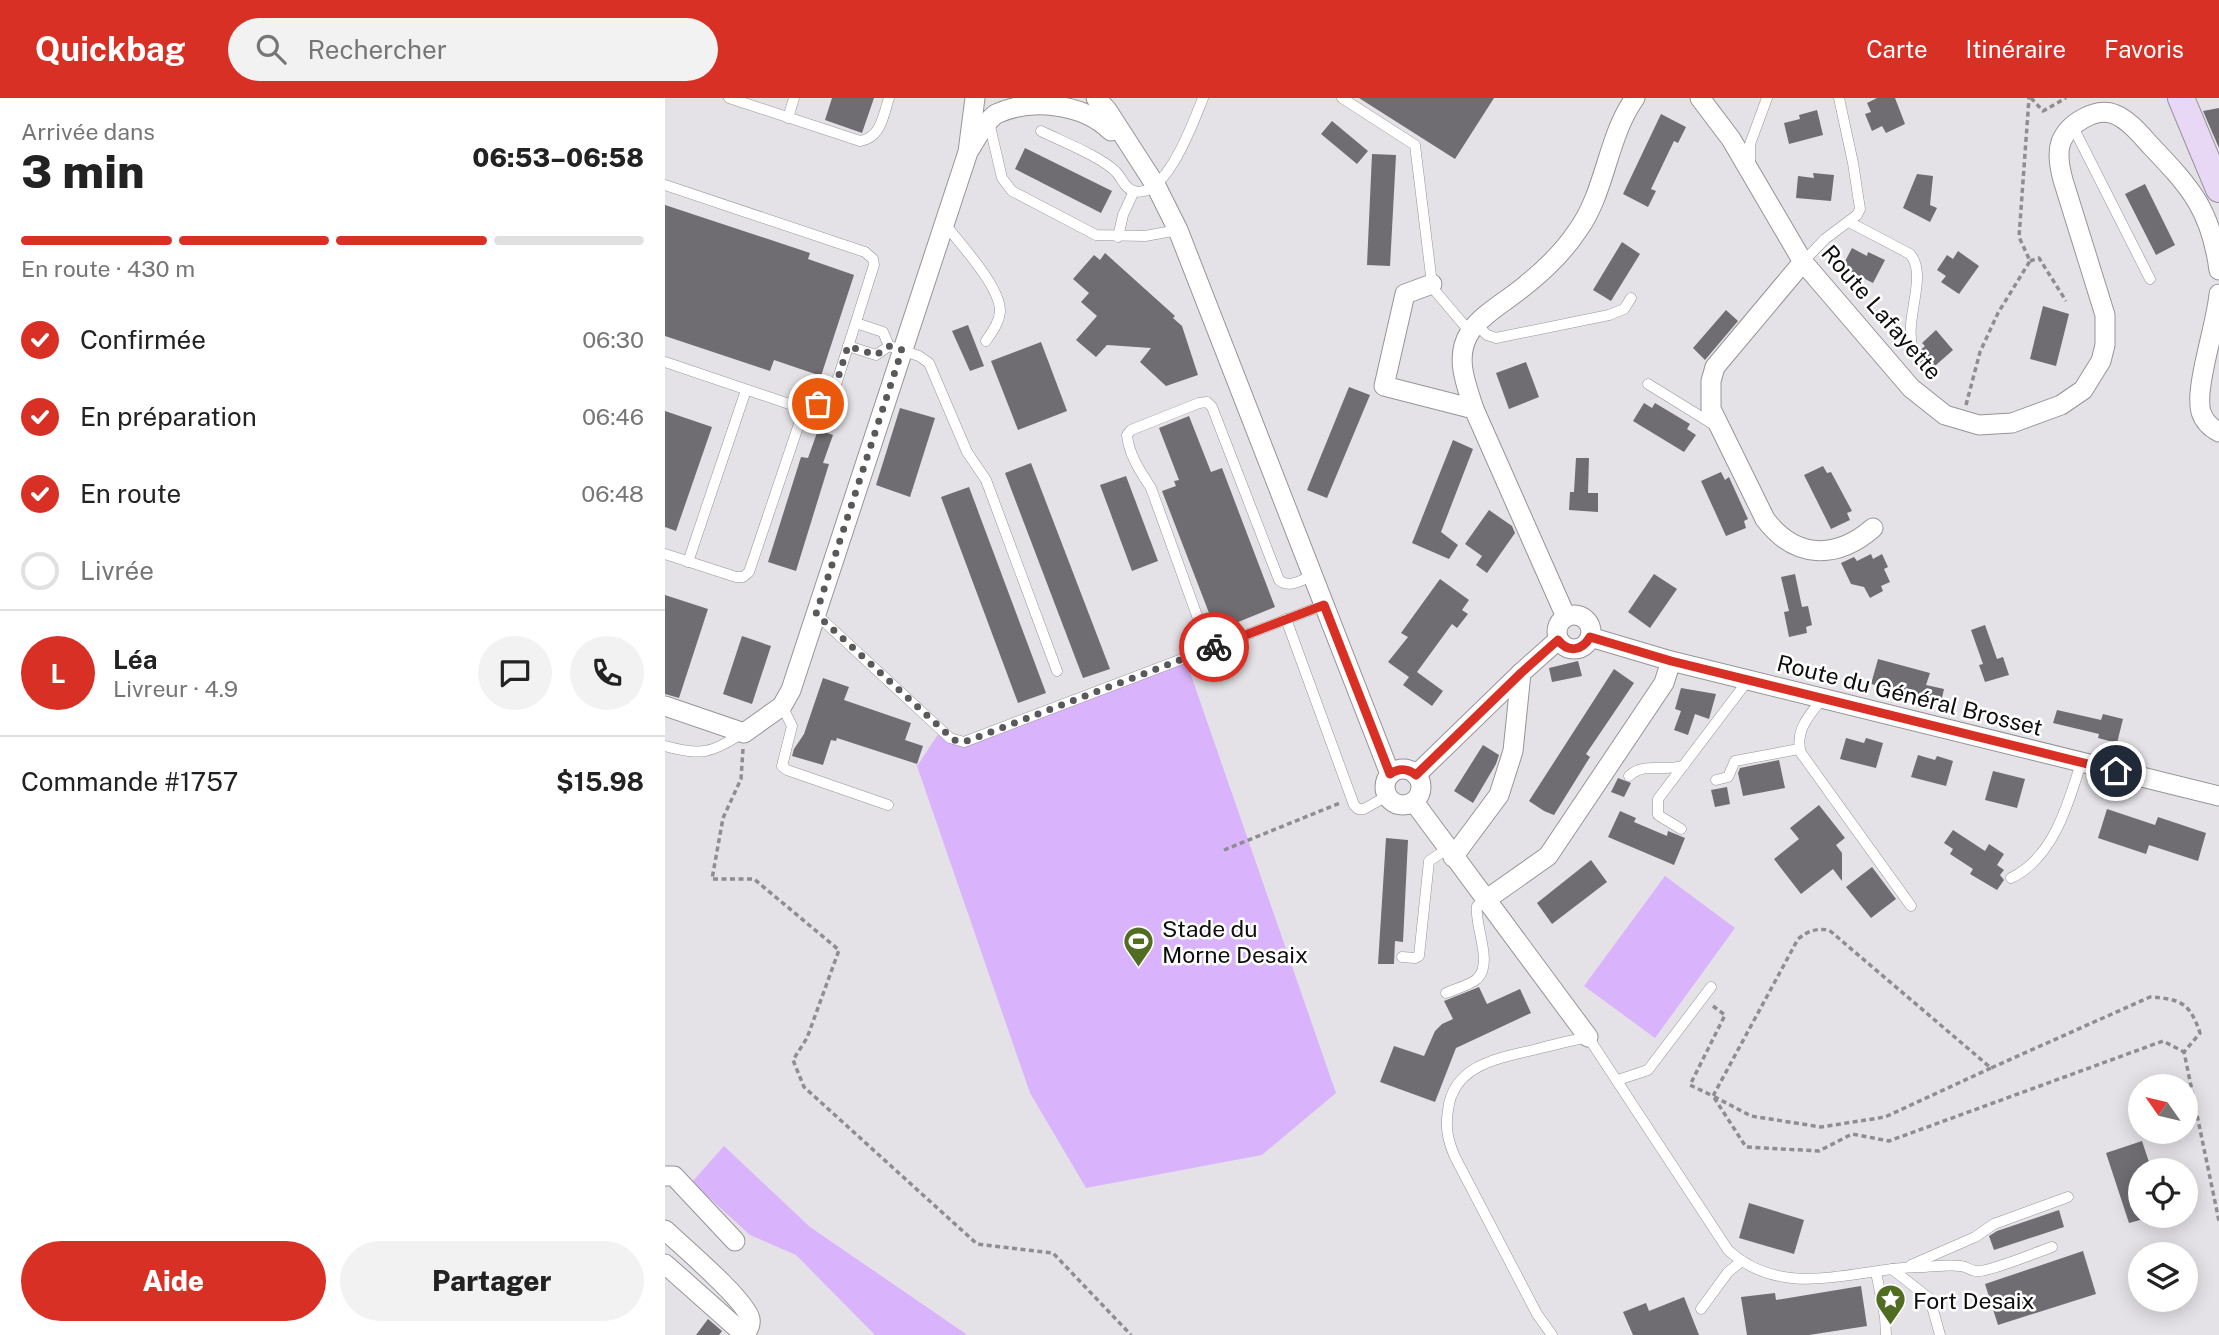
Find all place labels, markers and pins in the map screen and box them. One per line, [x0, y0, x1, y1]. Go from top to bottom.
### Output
pin [788, 374, 848, 434]
pin [2086, 741, 2146, 801]
place label: Stade du Morne Desaix [1162, 915, 1308, 968]
sports icon: Stade du Morne Desaix [1122, 924, 1156, 968]
place icon: Fort Desaix [1873, 1283, 1907, 1327]
place label: Fort Desaix [1913, 1287, 2035, 1314]

